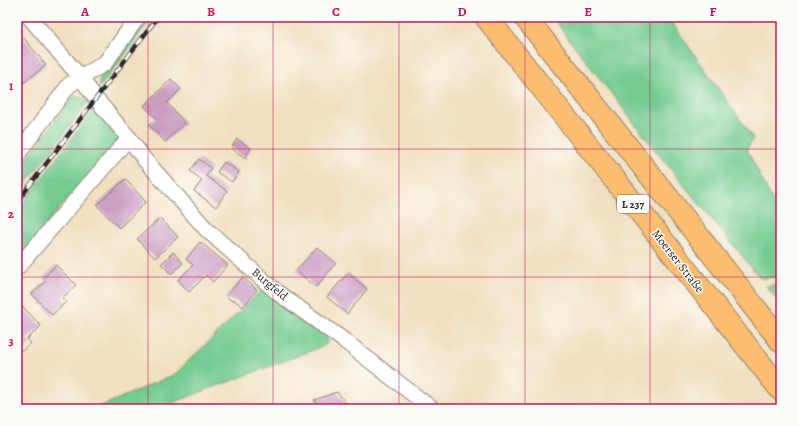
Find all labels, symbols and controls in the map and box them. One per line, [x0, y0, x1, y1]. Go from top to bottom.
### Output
text: A [80, 3, 90, 20]
text: B [207, 3, 215, 20]
text: C [332, 3, 340, 20]
text: D [457, 3, 467, 20]
text: E [584, 3, 592, 20]
text: F [710, 3, 717, 20]
text: 1 [9, 77, 14, 94]
road number: L 237 [617, 195, 649, 213]
text: 2 [8, 205, 15, 222]
street label: Moerser Straße [648, 226, 708, 296]
street label: Burgfeld [249, 264, 292, 304]
text: 3 [8, 332, 14, 349]

